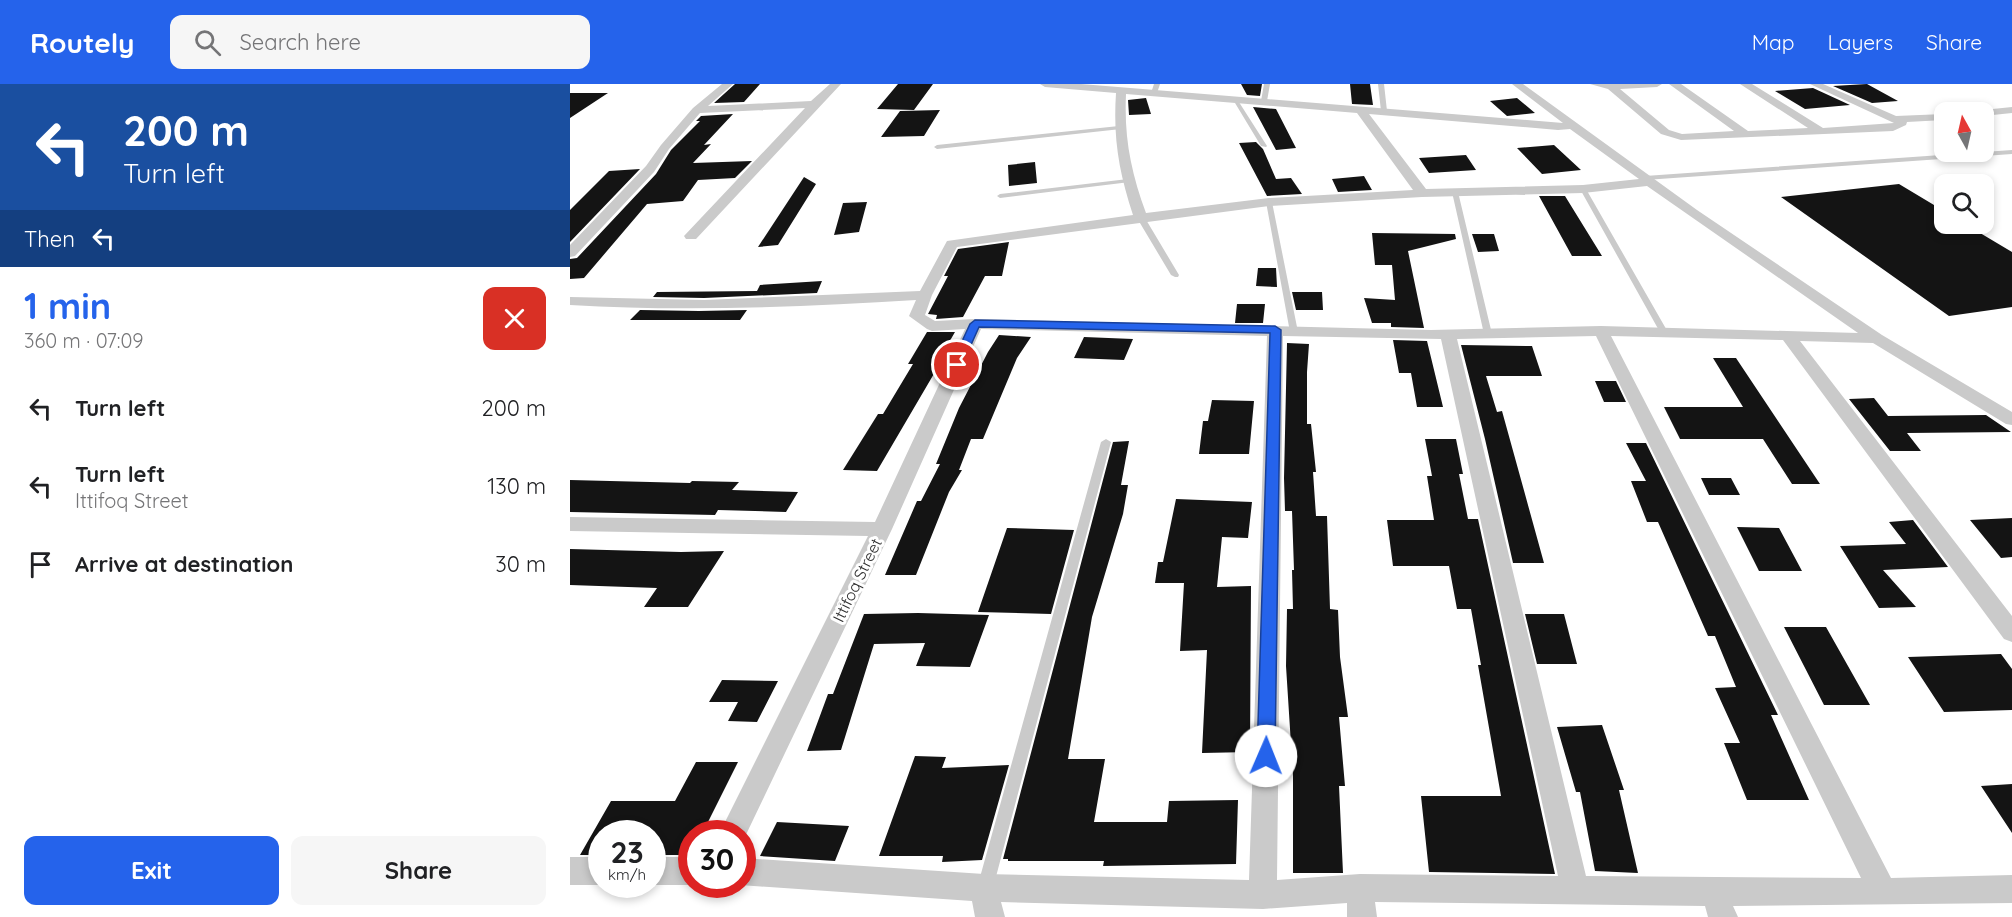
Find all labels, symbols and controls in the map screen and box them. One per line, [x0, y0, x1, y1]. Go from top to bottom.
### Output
search box [170, 15, 590, 69]
text: Routely [30, 25, 134, 60]
icon: search [191, 26, 224, 59]
text: Search here [239, 28, 361, 56]
text: Map [1752, 29, 1795, 55]
text: Layers [1828, 29, 1893, 55]
text: Share [1926, 29, 1982, 55]
north arrow [1934, 102, 1994, 162]
map controls [1934, 102, 1994, 234]
text: 200 m [123, 104, 249, 157]
icon: left [24, 108, 102, 186]
text: Turn left [123, 156, 225, 190]
button: search [1934, 174, 1994, 234]
icon: left [87, 222, 120, 255]
text: Then [24, 225, 75, 253]
text: 1 min [24, 283, 111, 328]
button: close [483, 287, 546, 350]
text: 360 m · 07:09 [24, 328, 144, 353]
pin [931, 339, 982, 390]
icon: arrive [940, 348, 973, 381]
icon: left [24, 392, 57, 425]
text: Turn left [75, 394, 165, 422]
text: 200 m [482, 394, 546, 422]
text: Turn left [75, 460, 165, 488]
icon: left [24, 470, 57, 503]
text: 130 m [487, 472, 546, 500]
text: Ittifoq Street [75, 488, 189, 513]
street label: Ittifoq Street [828, 535, 886, 625]
icon: arrive [24, 548, 57, 581]
text: Arrive at destination [75, 550, 293, 578]
text: 30 m [495, 550, 546, 578]
position arrow [1234, 724, 1298, 788]
speed limit sign: 30 [678, 820, 756, 898]
text: 23 [610, 833, 644, 871]
button: Exit [24, 836, 279, 905]
button: Share [291, 836, 546, 905]
text: km/h [608, 865, 646, 884]

